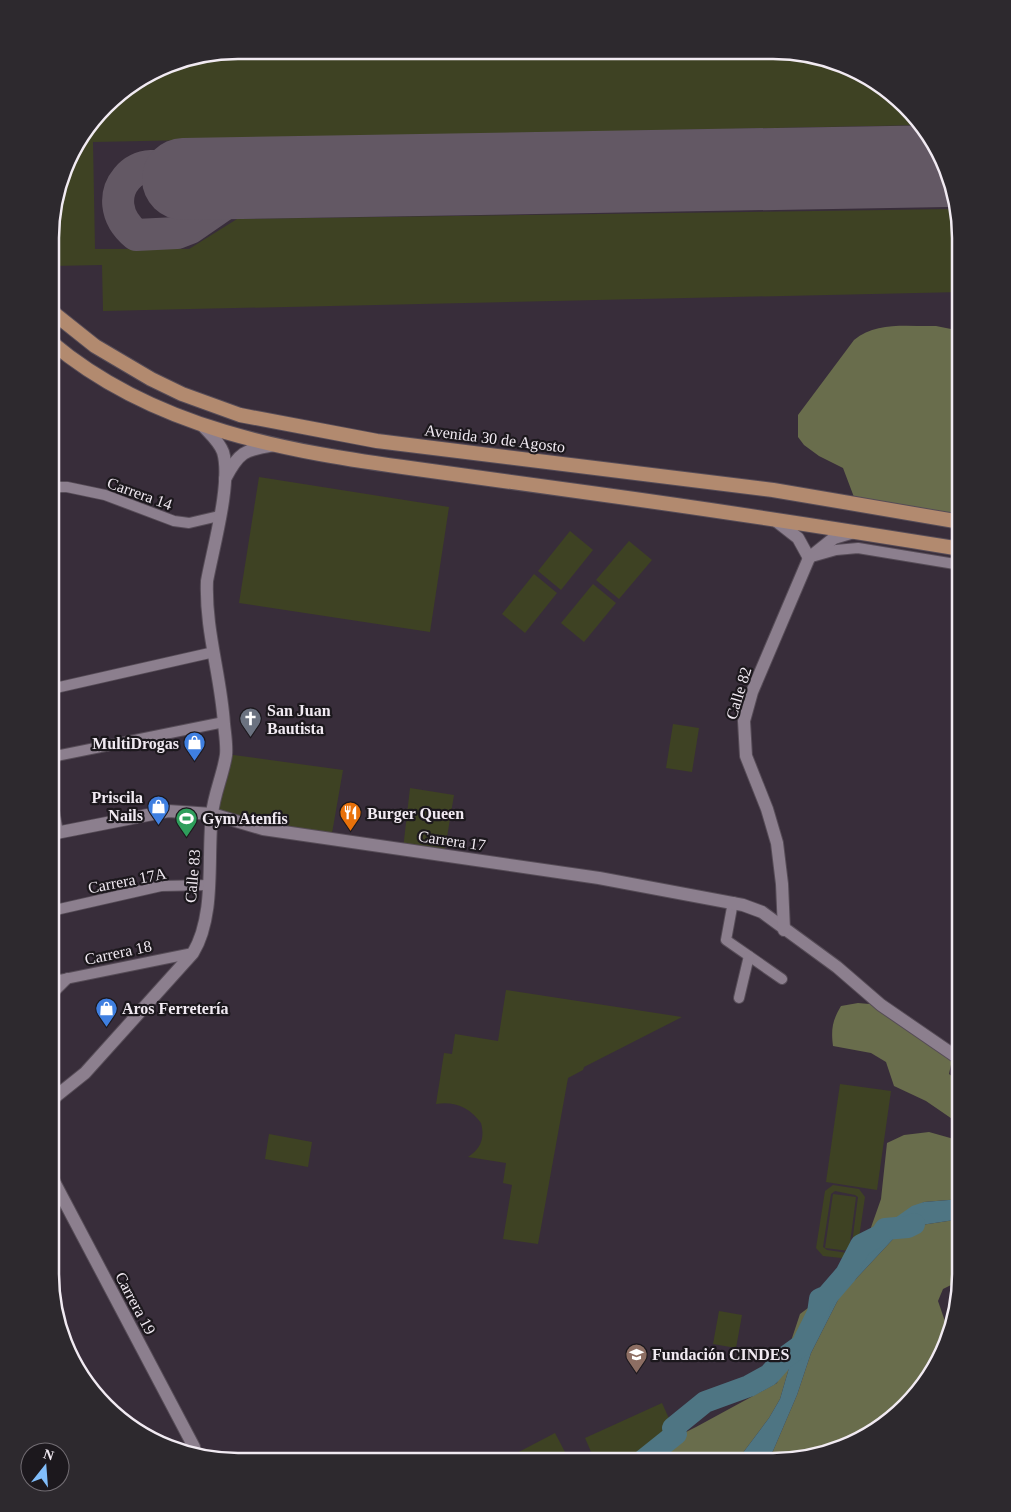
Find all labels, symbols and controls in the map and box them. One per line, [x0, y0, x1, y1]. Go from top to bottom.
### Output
street label: Avenida 30 de Agosto [424, 421, 566, 457]
street label: Carrera 14 [105, 474, 175, 513]
street label: Calle 82 [722, 665, 754, 721]
place label: San Juan Bautista [267, 702, 331, 737]
church icon: San Juan Bautista [239, 707, 263, 738]
shop icon: MultiDrogas [183, 731, 207, 762]
place label: MultiDrogas [92, 735, 179, 753]
place label: Priscila Nails [91, 789, 143, 824]
shop icon: Priscila Nails [147, 794, 171, 825]
restaurant icon: Burger Queen [339, 801, 363, 832]
place label: Burger Queen [367, 805, 464, 823]
sports icon: Gym Atenfis [174, 806, 198, 837]
place label: Gym Atenfis [202, 810, 288, 828]
street label: Carrera 17 [417, 827, 487, 854]
street label: Calle 83 [182, 849, 203, 904]
street label: Carrera 17A [86, 864, 168, 896]
street label: Carrera 18 [83, 937, 153, 968]
shop icon: Aros Ferretería [94, 996, 118, 1027]
place label: Aros Ferretería [122, 1000, 228, 1017]
street label: Carrera 19 [112, 1269, 159, 1337]
school or university icon: Fundación CINDES [624, 1342, 648, 1373]
place label: Fundación CINDES [652, 1346, 789, 1363]
north arrow [20, 1442, 70, 1492]
text: N [42, 1446, 56, 1464]

